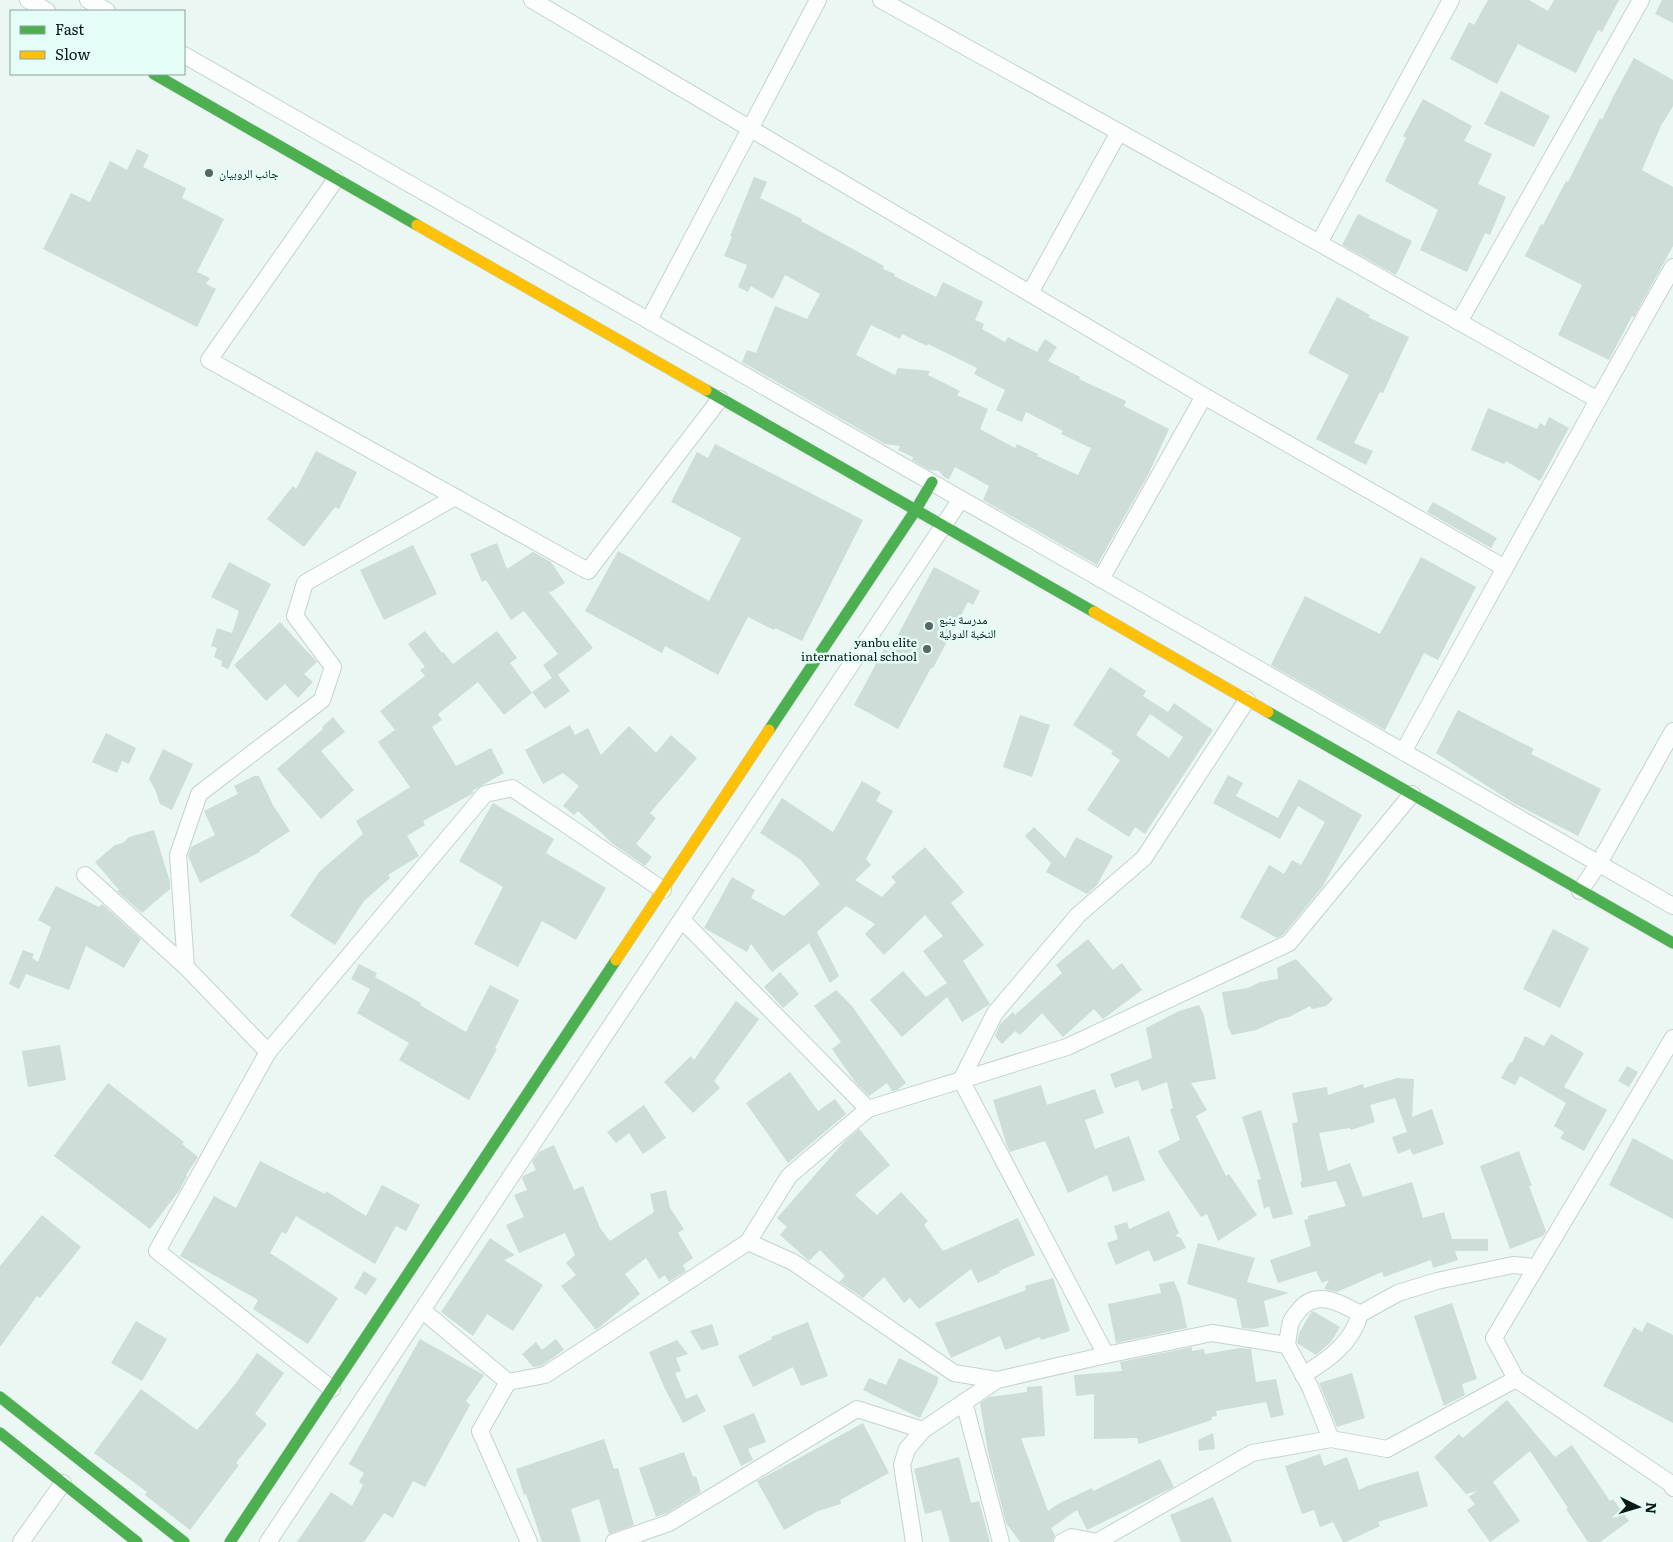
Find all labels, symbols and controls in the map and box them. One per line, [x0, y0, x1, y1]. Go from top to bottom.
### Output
legend [10, 10, 185, 75]
text: Fast [55, 17, 84, 40]
text: Slow [55, 42, 90, 65]
place label: جانب الروبيان [219, 164, 279, 182]
marker: جانب الروبيان [203, 167, 215, 179]
place label: مدرسة ينبع النخبة الدولية [939, 610, 996, 642]
marker: مدرسة ينبع النخبة الدولية [923, 620, 935, 632]
place label: yanbu elite international school [801, 633, 917, 665]
marker: yanbu elite international school [921, 643, 933, 655]
north arrow [1613, 1482, 1663, 1532]
text: N [1641, 1501, 1662, 1515]

